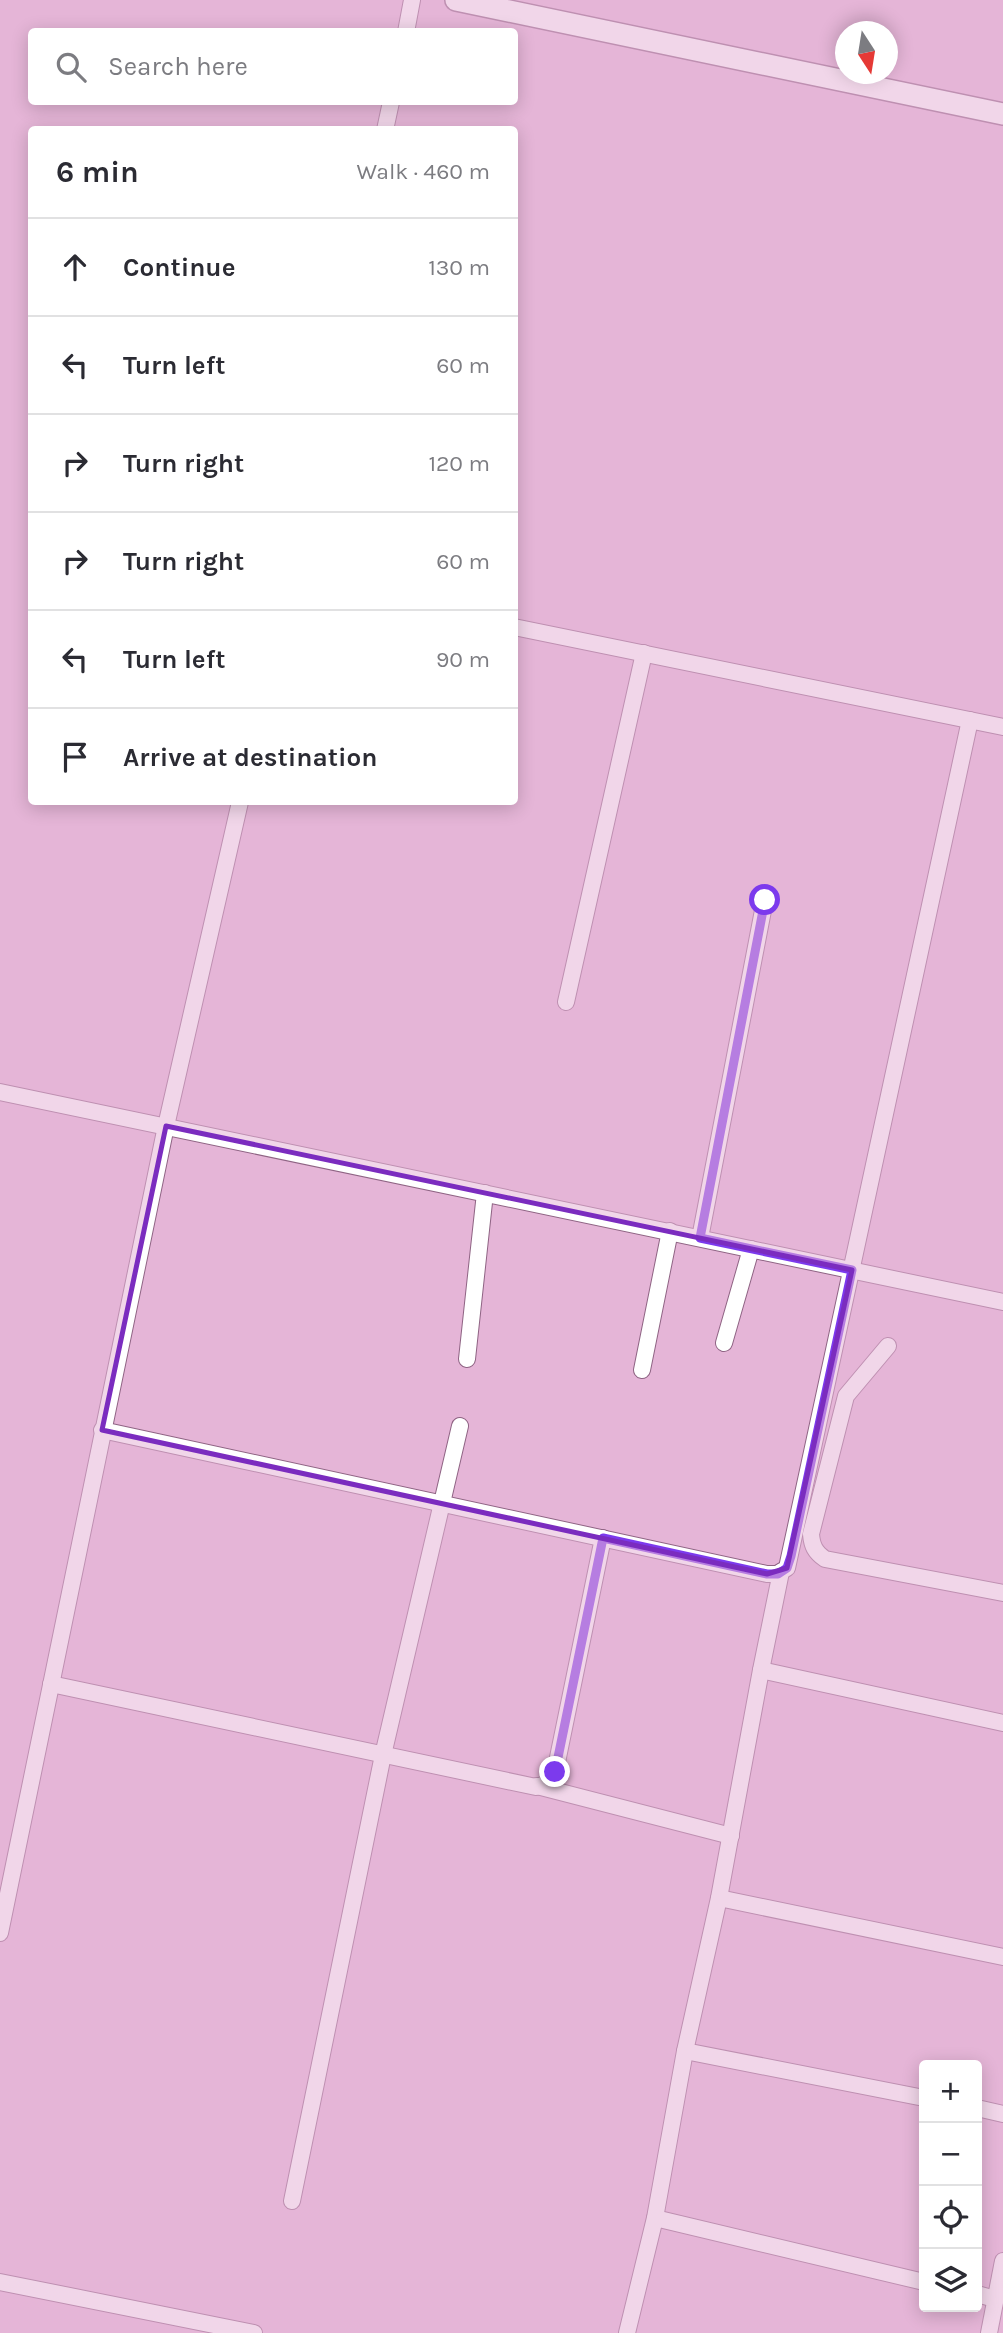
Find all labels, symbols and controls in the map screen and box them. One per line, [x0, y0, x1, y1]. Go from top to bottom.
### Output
north arrow [835, 21, 898, 84]
search box [28, 28, 518, 105]
icon: search [52, 48, 90, 86]
text: Search here [108, 51, 248, 82]
text: 6 min [56, 154, 139, 190]
text: Walk · 460 m [356, 158, 490, 185]
icon: ahead [56, 248, 94, 286]
text: Continue [123, 252, 235, 283]
text: 130 m [428, 254, 490, 281]
icon: left [56, 346, 94, 384]
text: Turn left [123, 350, 225, 381]
text: 60 m [436, 352, 490, 379]
icon: right [56, 444, 94, 482]
text: Turn right [123, 448, 244, 479]
text: 120 m [428, 450, 490, 477]
icon: right [56, 542, 94, 580]
text: Turn right [123, 546, 244, 577]
text: 60 m [436, 548, 490, 575]
icon: left [56, 640, 94, 678]
text: Turn left [123, 644, 225, 675]
text: 90 m [436, 646, 490, 673]
icon: arrive [56, 738, 94, 776]
text: Arrive at destination [123, 742, 377, 773]
route start [749, 884, 780, 915]
route end [539, 1756, 570, 1787]
map controls [919, 2060, 982, 2312]
button: + [919, 2060, 982, 2123]
button: − [919, 2123, 982, 2186]
button: locate [919, 2186, 982, 2249]
button: layers [919, 2249, 982, 2312]

